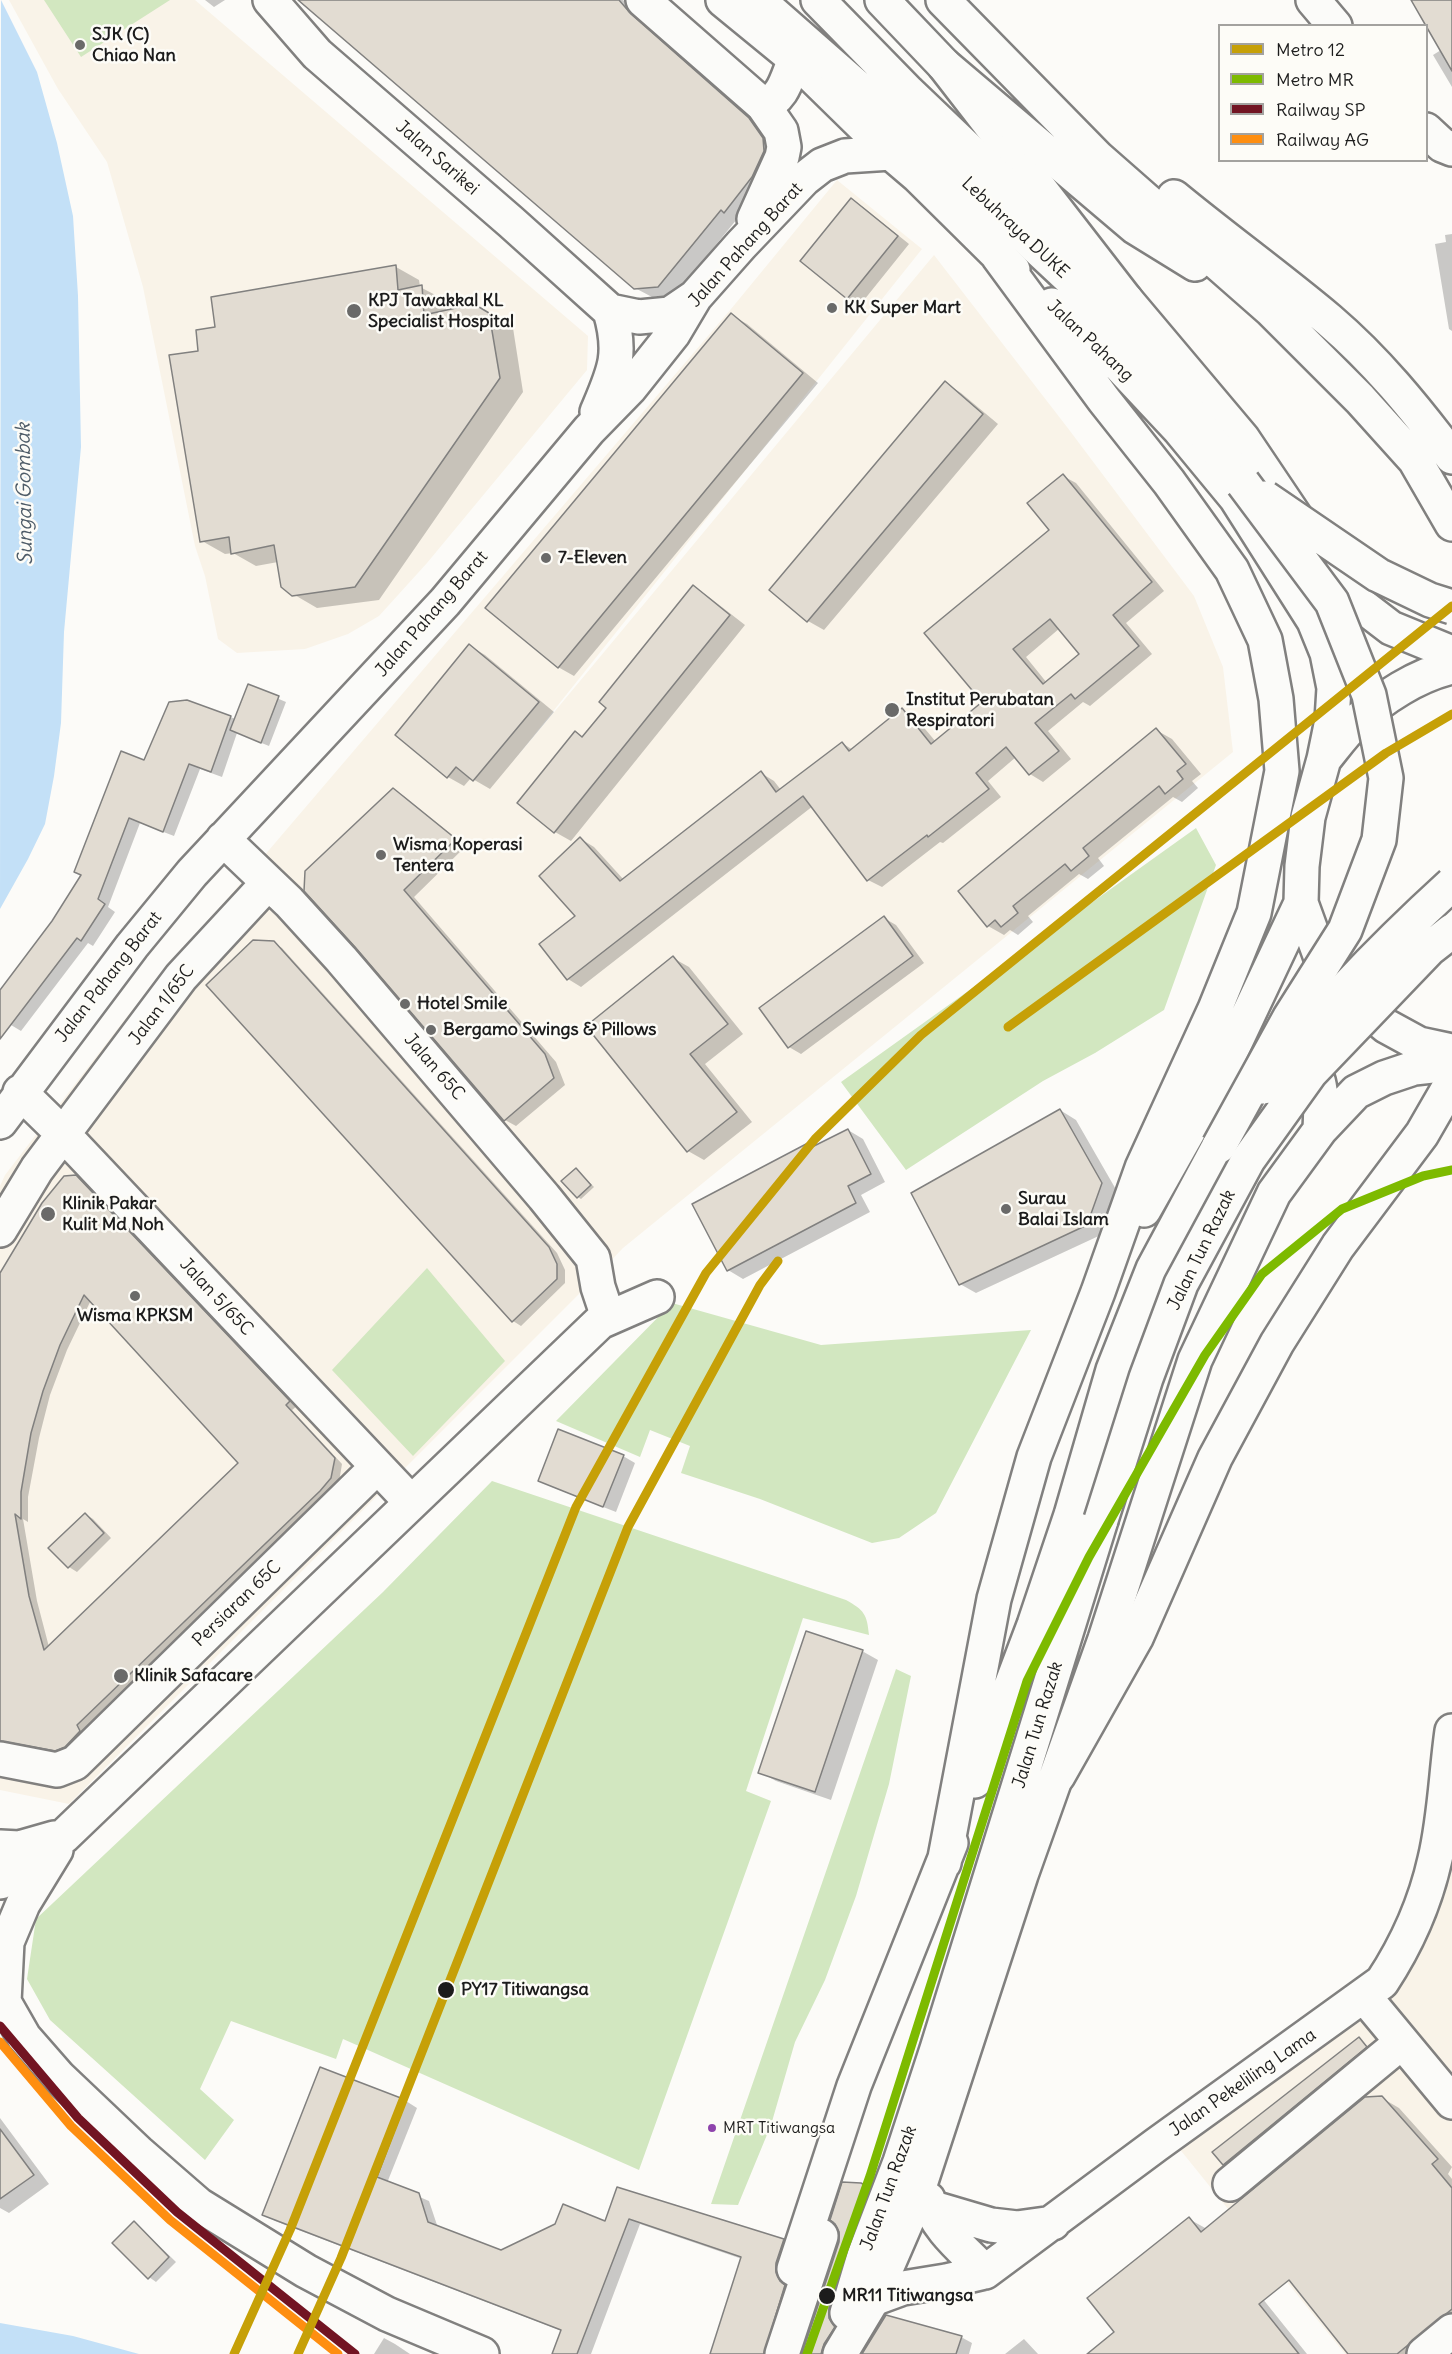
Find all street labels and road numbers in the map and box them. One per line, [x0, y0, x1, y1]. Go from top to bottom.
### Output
street label: Jalan Sarikei [391, 116, 483, 200]
street label: Lebuhraya DUKE [957, 173, 1073, 283]
street label: Jalan Pahang Barat [684, 178, 808, 312]
street label: Jalan Pahang [1042, 296, 1138, 386]
street label: Jalan Pahang Barat [371, 547, 493, 681]
street label: Jalan Pahang Barat [51, 907, 167, 1047]
street label: Jalan 1/65C [125, 961, 199, 1049]
street label: Jalan 65C [399, 1029, 469, 1105]
street label: Jalan Tun Razak [1164, 1186, 1240, 1314]
street label: Jalan 5/65C [175, 1254, 257, 1340]
street label: Persiaran 65C [188, 1557, 286, 1651]
street label: Jalan Tun Razak [1008, 1659, 1068, 1791]
street label: Jalan Pekeliling Lama [1166, 2024, 1320, 2142]
street label: Jalan Tun Razak [856, 2123, 922, 2253]

